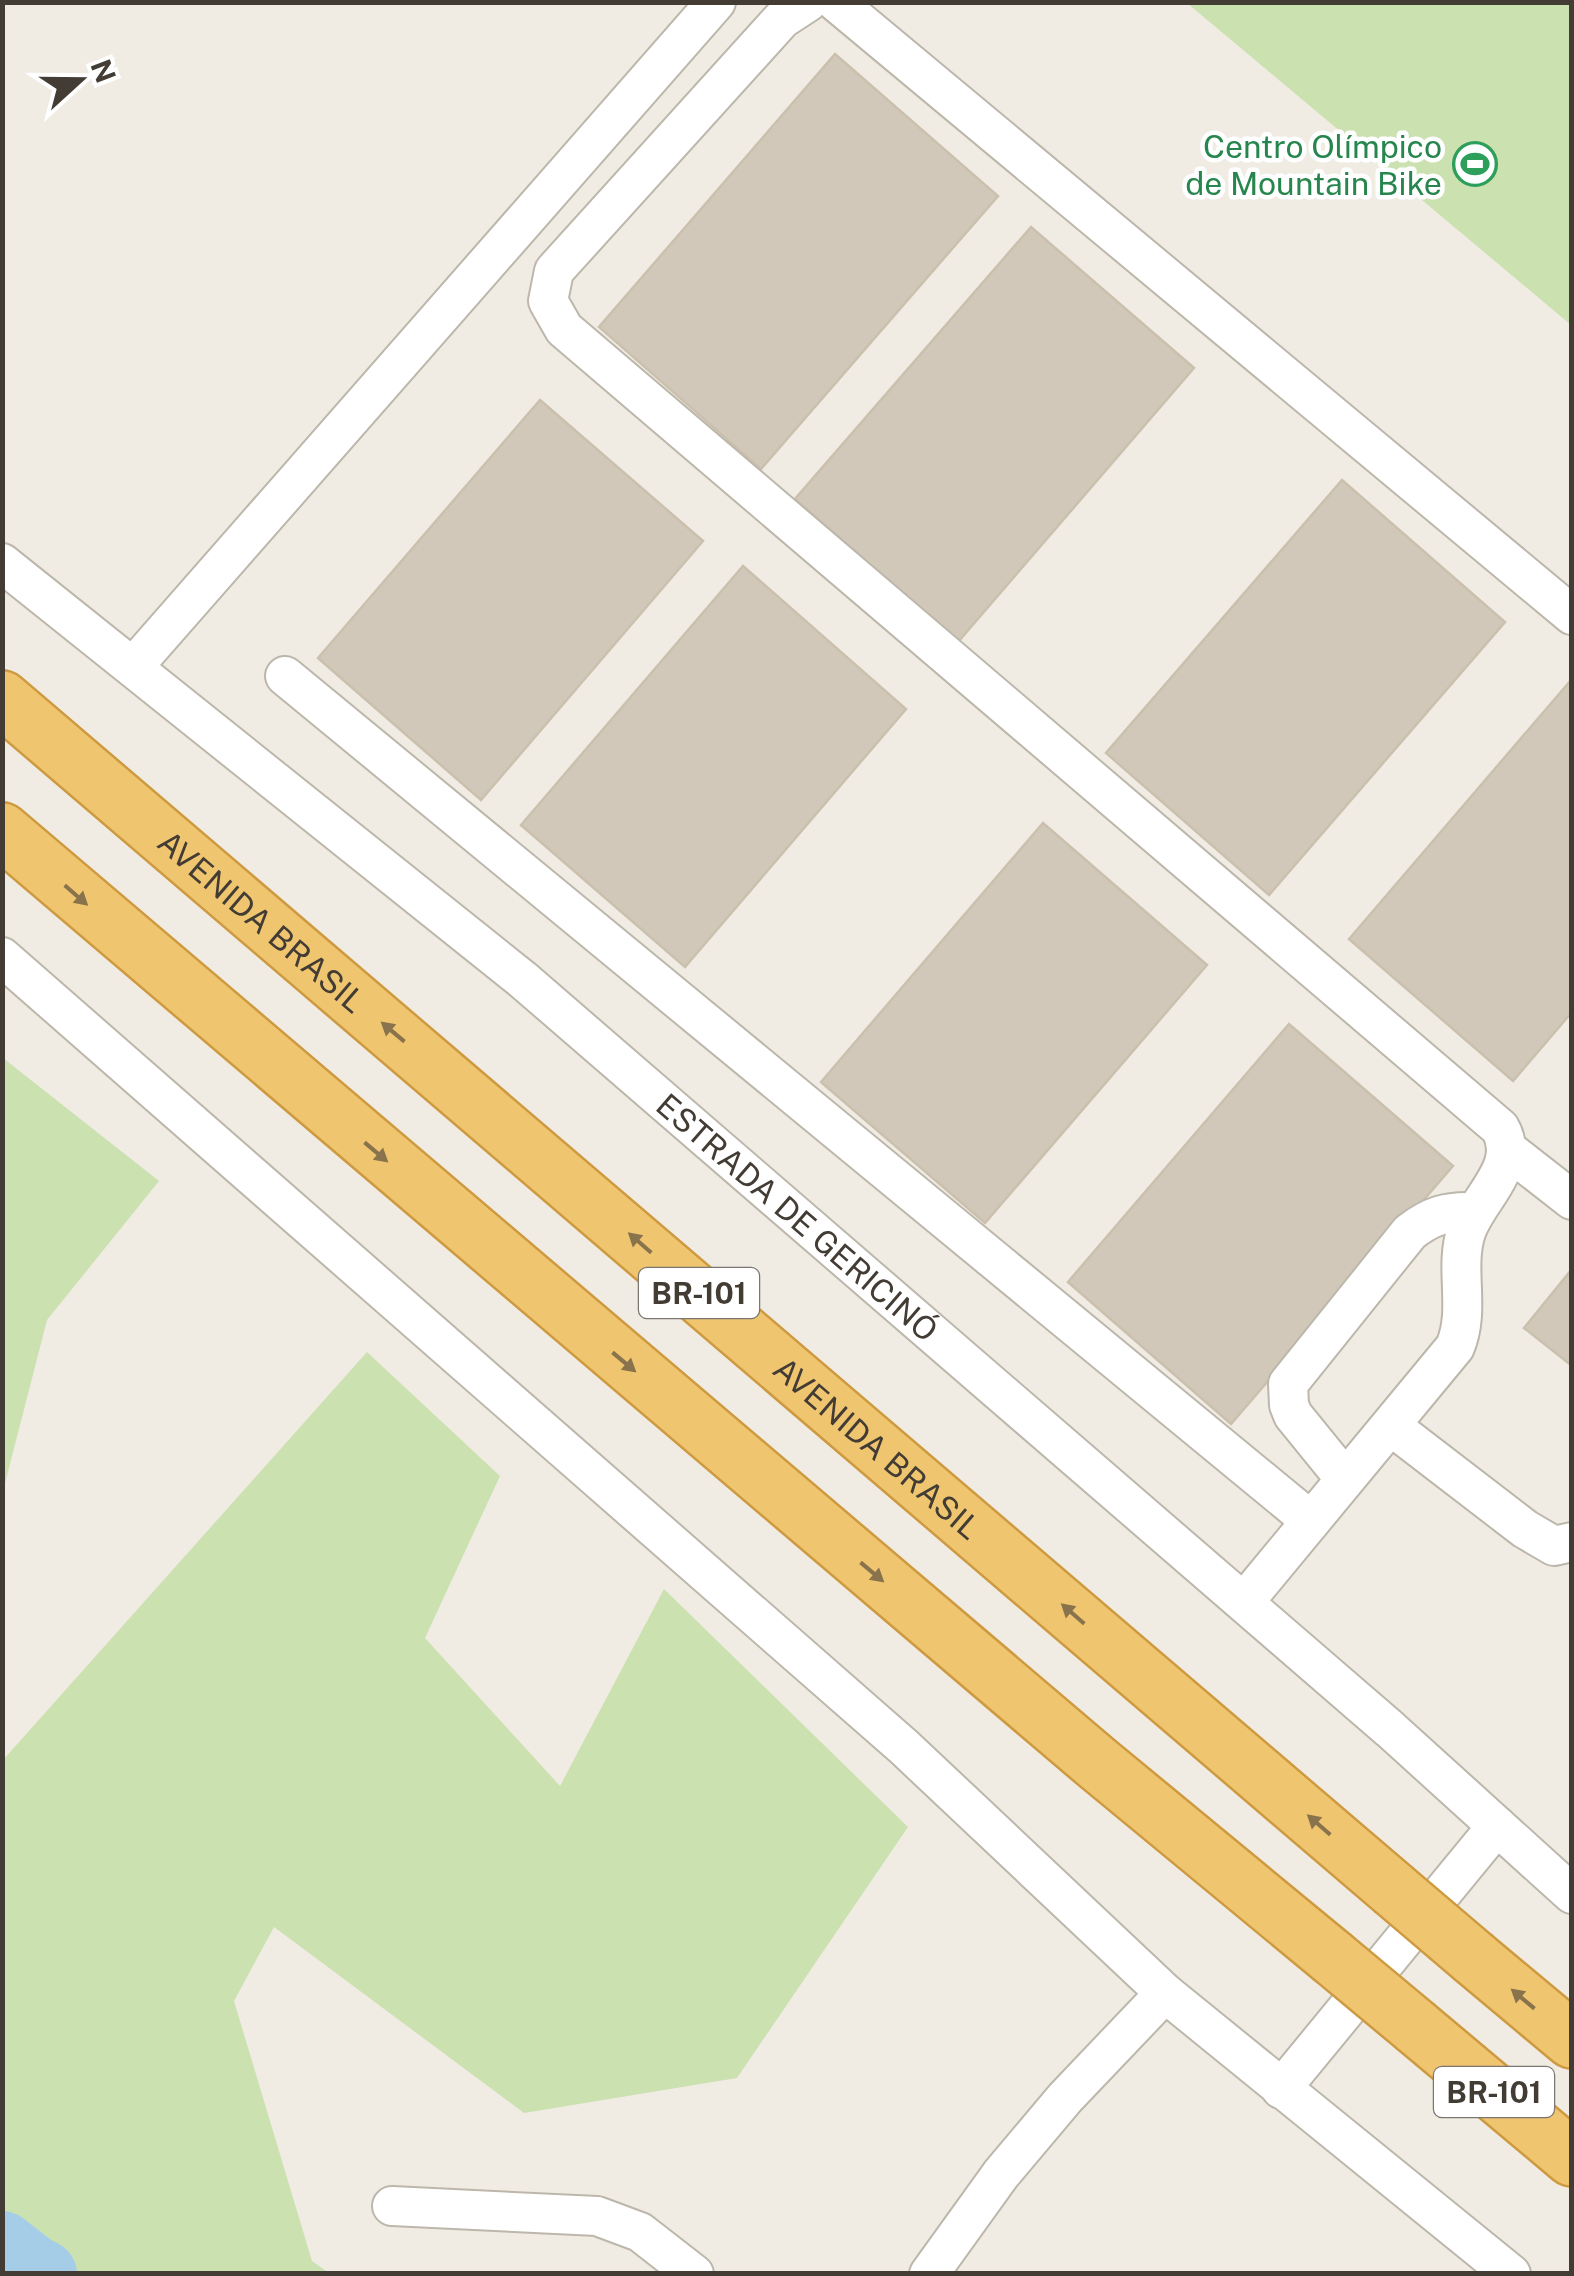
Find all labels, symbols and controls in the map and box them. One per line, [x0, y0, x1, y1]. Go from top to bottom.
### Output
north arrow [30, 30, 130, 130]
text: N [84, 55, 123, 87]
place label: Centro Olímpico de Mountain Bike [1185, 128, 1442, 202]
sports icon: Centro Olímpico de Mountain Bike [1452, 141, 1498, 187]
street label: AVENIDA BRASIL [151, 823, 373, 1020]
one-way arrow [63, 883, 88, 905]
one-way arrow [381, 1021, 406, 1043]
street label: ESTRADA DE GERICINÓ [650, 1086, 946, 1348]
one-way arrow [364, 1140, 389, 1162]
one-way arrow [628, 1232, 653, 1254]
road number: BR-101 [639, 1268, 759, 1318]
street label: AVENIDA BRASIL [766, 1349, 988, 1547]
one-way arrow [611, 1351, 636, 1373]
one-way arrow [859, 1561, 884, 1583]
one-way arrow [1060, 1603, 1085, 1625]
one-way arrow [1307, 1815, 1332, 1837]
one-way arrow [1510, 1989, 1535, 2011]
road number: BR-101 [1434, 2067, 1554, 2117]

